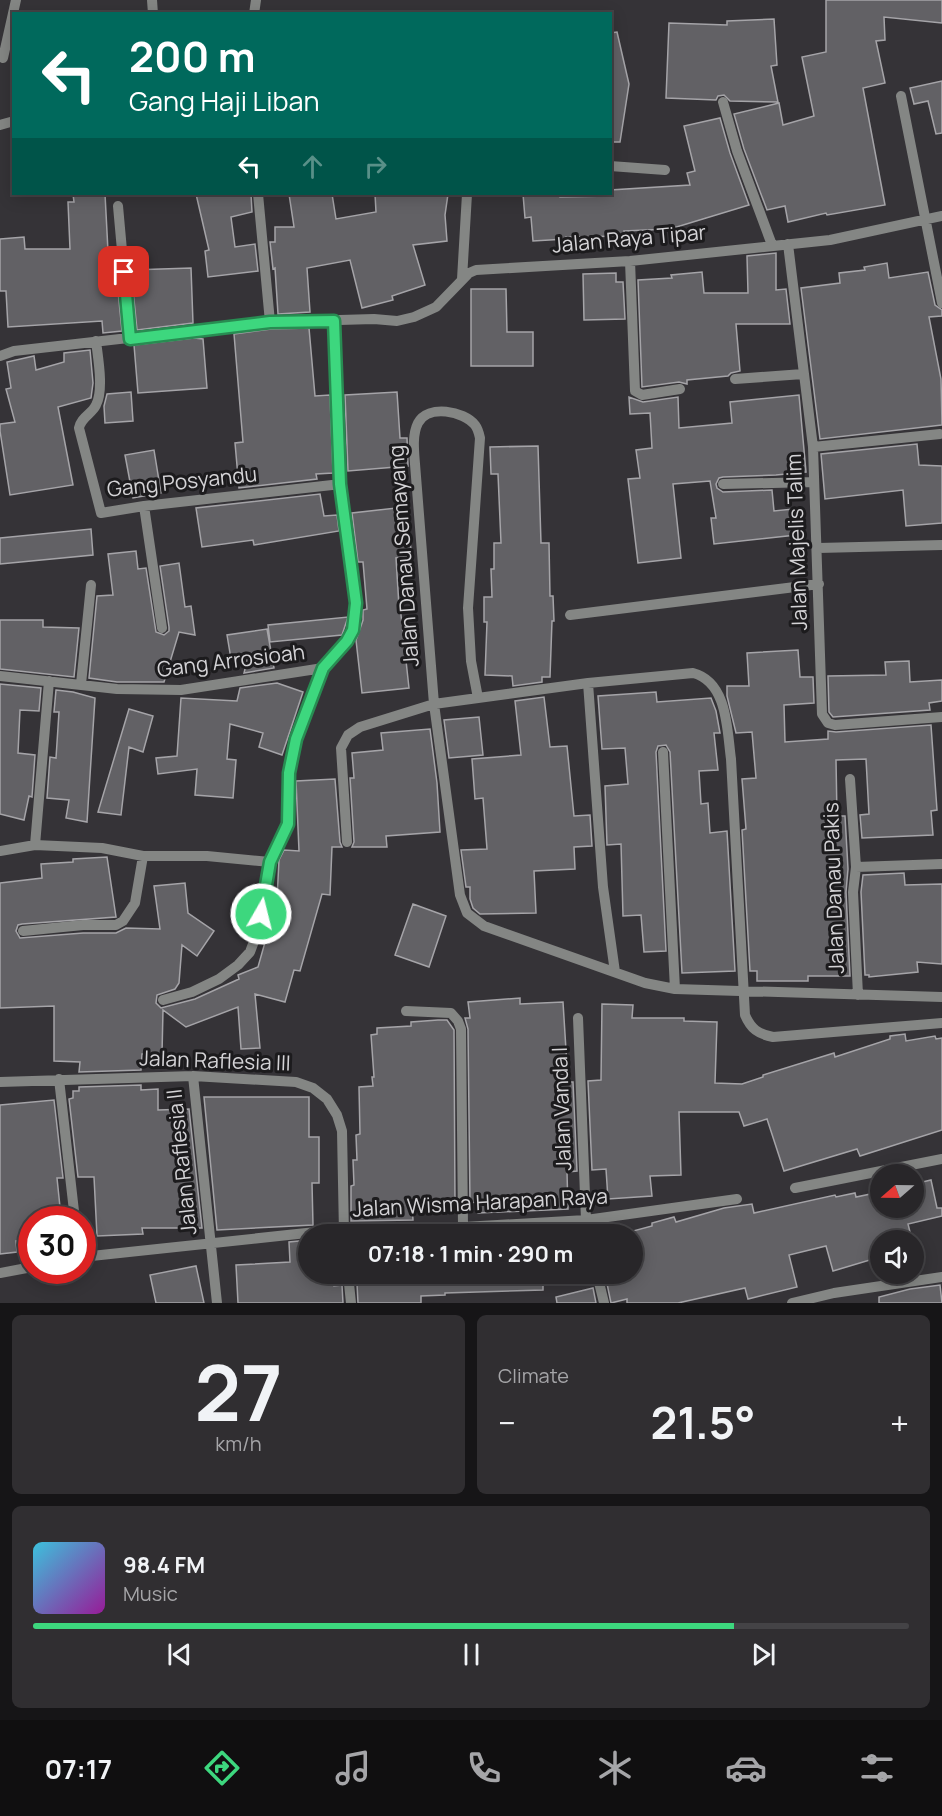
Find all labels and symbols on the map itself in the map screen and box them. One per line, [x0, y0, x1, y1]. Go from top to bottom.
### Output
street label: Jalan Raya Tipar [551, 217, 708, 259]
pin [98, 246, 149, 297]
street label: Jalan Danau Semayang [381, 444, 425, 668]
street label: Jalan Majelis Talim [779, 453, 813, 631]
street label: Gang Posyandu [105, 459, 258, 503]
street label: Gang Arrosioah [155, 637, 306, 683]
street label: Jalan Danau Pakis [816, 802, 850, 974]
position arrow [229, 882, 293, 946]
street label: Jalan Raflesia III [139, 1043, 291, 1077]
street label: Jalan Vanda I [545, 1047, 577, 1171]
street label: Jalan Raflesia II [159, 1088, 203, 1236]
north arrow [870, 1164, 924, 1218]
street label: Jalan Wisma Harapan Raya [352, 1181, 608, 1223]
speed limit sign: 30 [18, 1206, 96, 1284]

